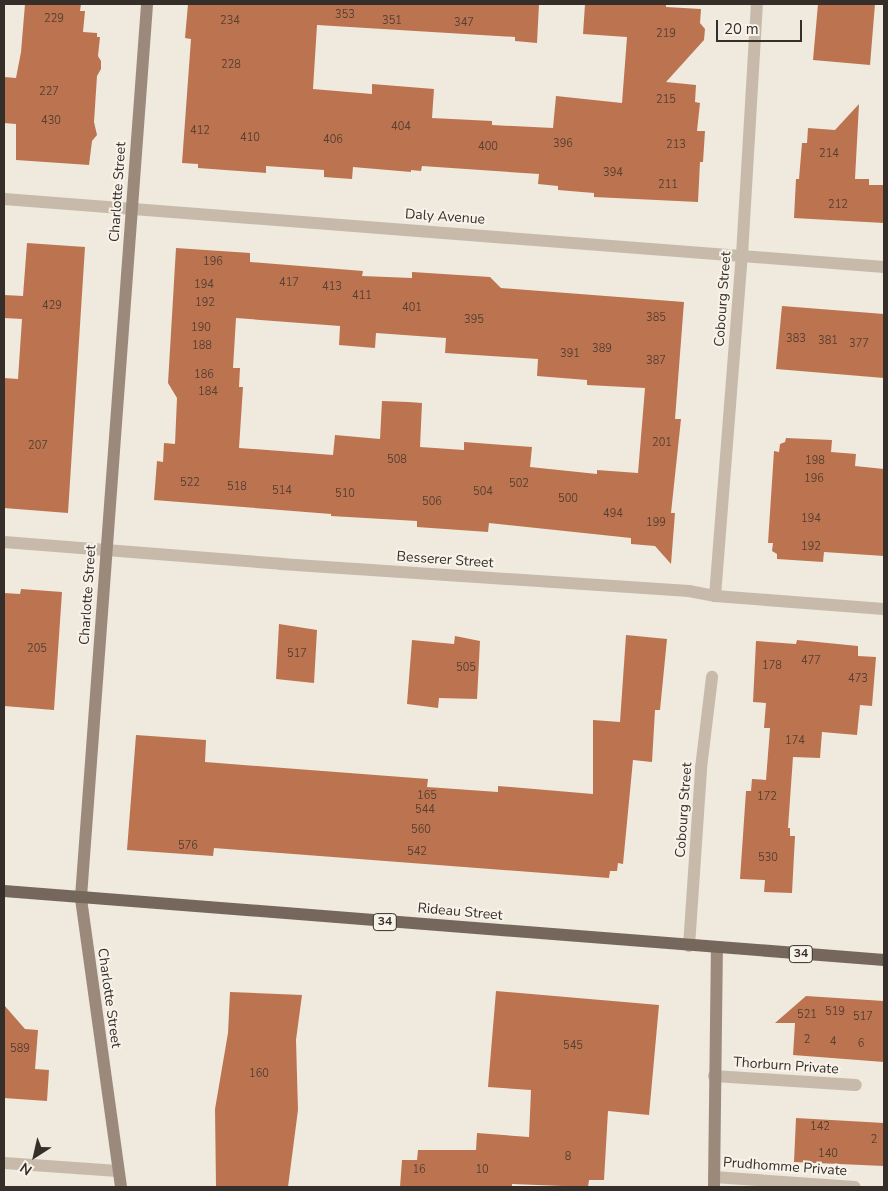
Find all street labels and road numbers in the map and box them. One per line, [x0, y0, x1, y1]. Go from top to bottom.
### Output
street label: Charlotte Street [106, 141, 130, 243]
street label: Daly Avenue [404, 206, 486, 228]
street label: Cobourg Street [711, 251, 735, 347]
street label: Charlotte Street [76, 544, 100, 646]
street label: Besserer Street [396, 548, 494, 572]
street label: Cobourg Street [672, 762, 696, 858]
street label: Rideau Street [417, 900, 503, 924]
road number: 34 [372, 912, 398, 932]
road number: 34 [788, 944, 814, 964]
street label: Charlotte Street [94, 947, 124, 1049]
street label: Thorburn Private [733, 1054, 839, 1078]
street label: Prudhomme Private [722, 1154, 848, 1180]

